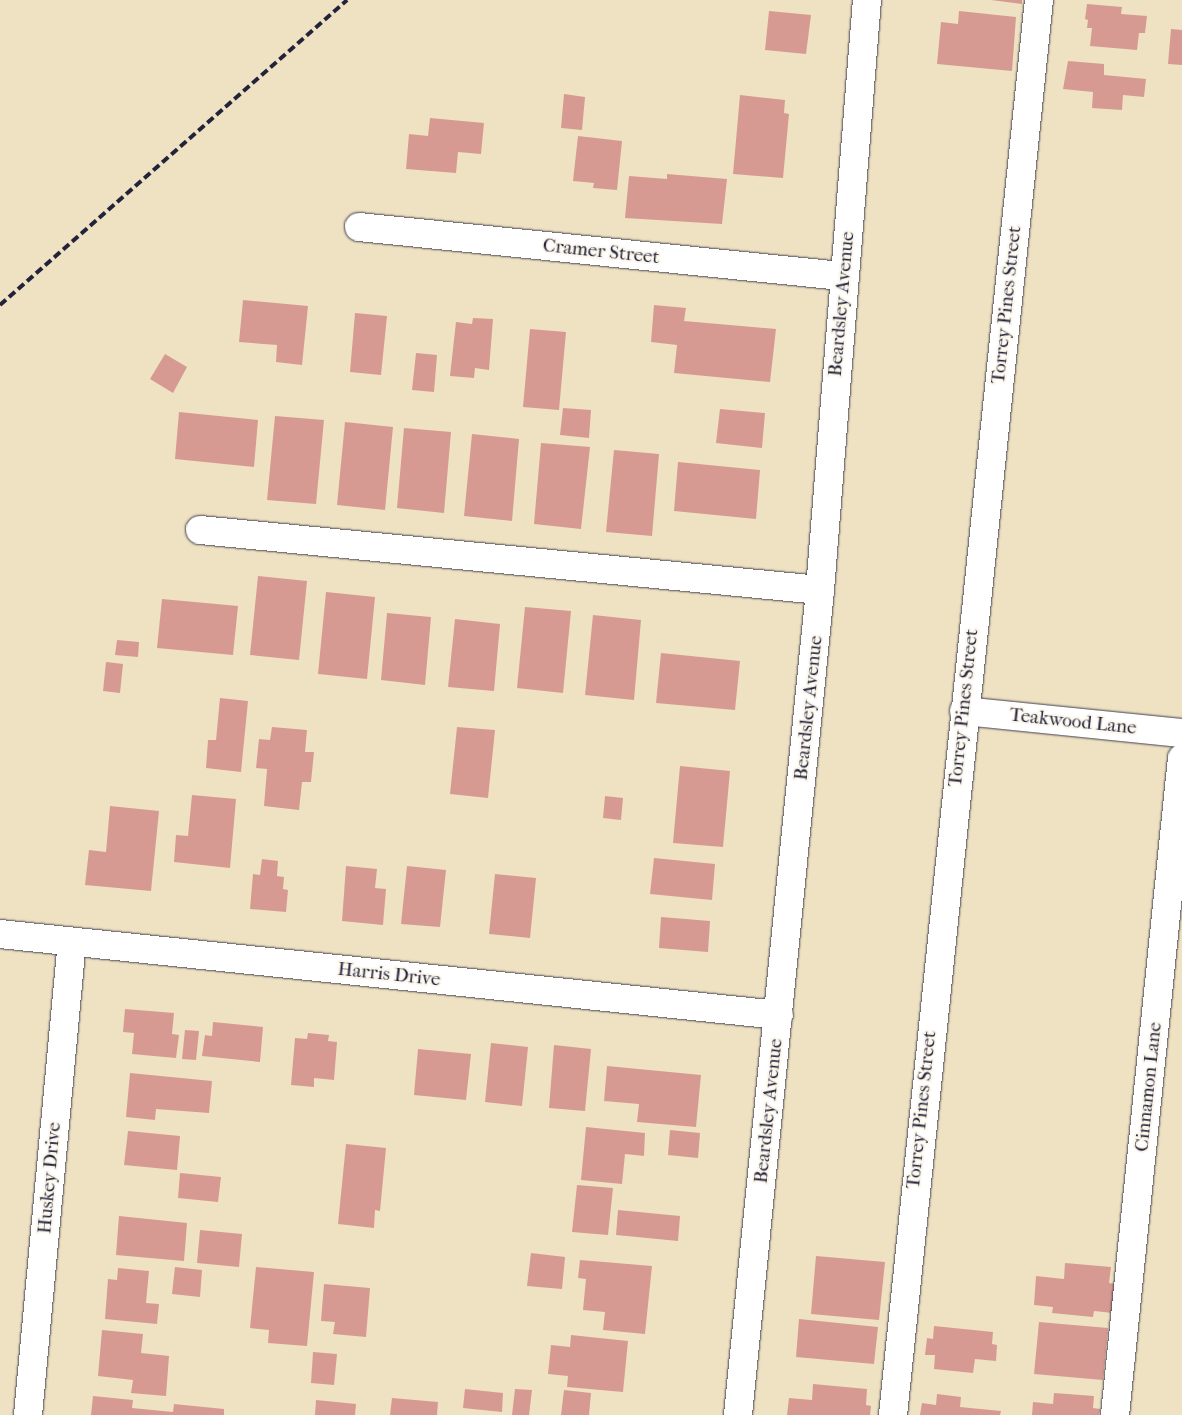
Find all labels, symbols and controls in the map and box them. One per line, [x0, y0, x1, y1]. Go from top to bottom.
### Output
street label: Torrey Pines Street [987, 225, 1027, 385]
street label: Beardsley Avenue [824, 231, 860, 377]
street label: Cramer Street [542, 235, 660, 269]
street label: Torrey Pines Street [944, 628, 984, 788]
street label: Beardsley Avenue [790, 635, 828, 781]
street label: Teakwood Lane [1009, 704, 1137, 740]
street label: Harris Drive [337, 958, 441, 992]
street label: Cinnamon Lane [1131, 1021, 1167, 1153]
street label: Torrey Pines Street [902, 1030, 942, 1190]
street label: Beardsley Avenue [750, 1038, 788, 1184]
street label: Huskey Drive [34, 1121, 66, 1235]

